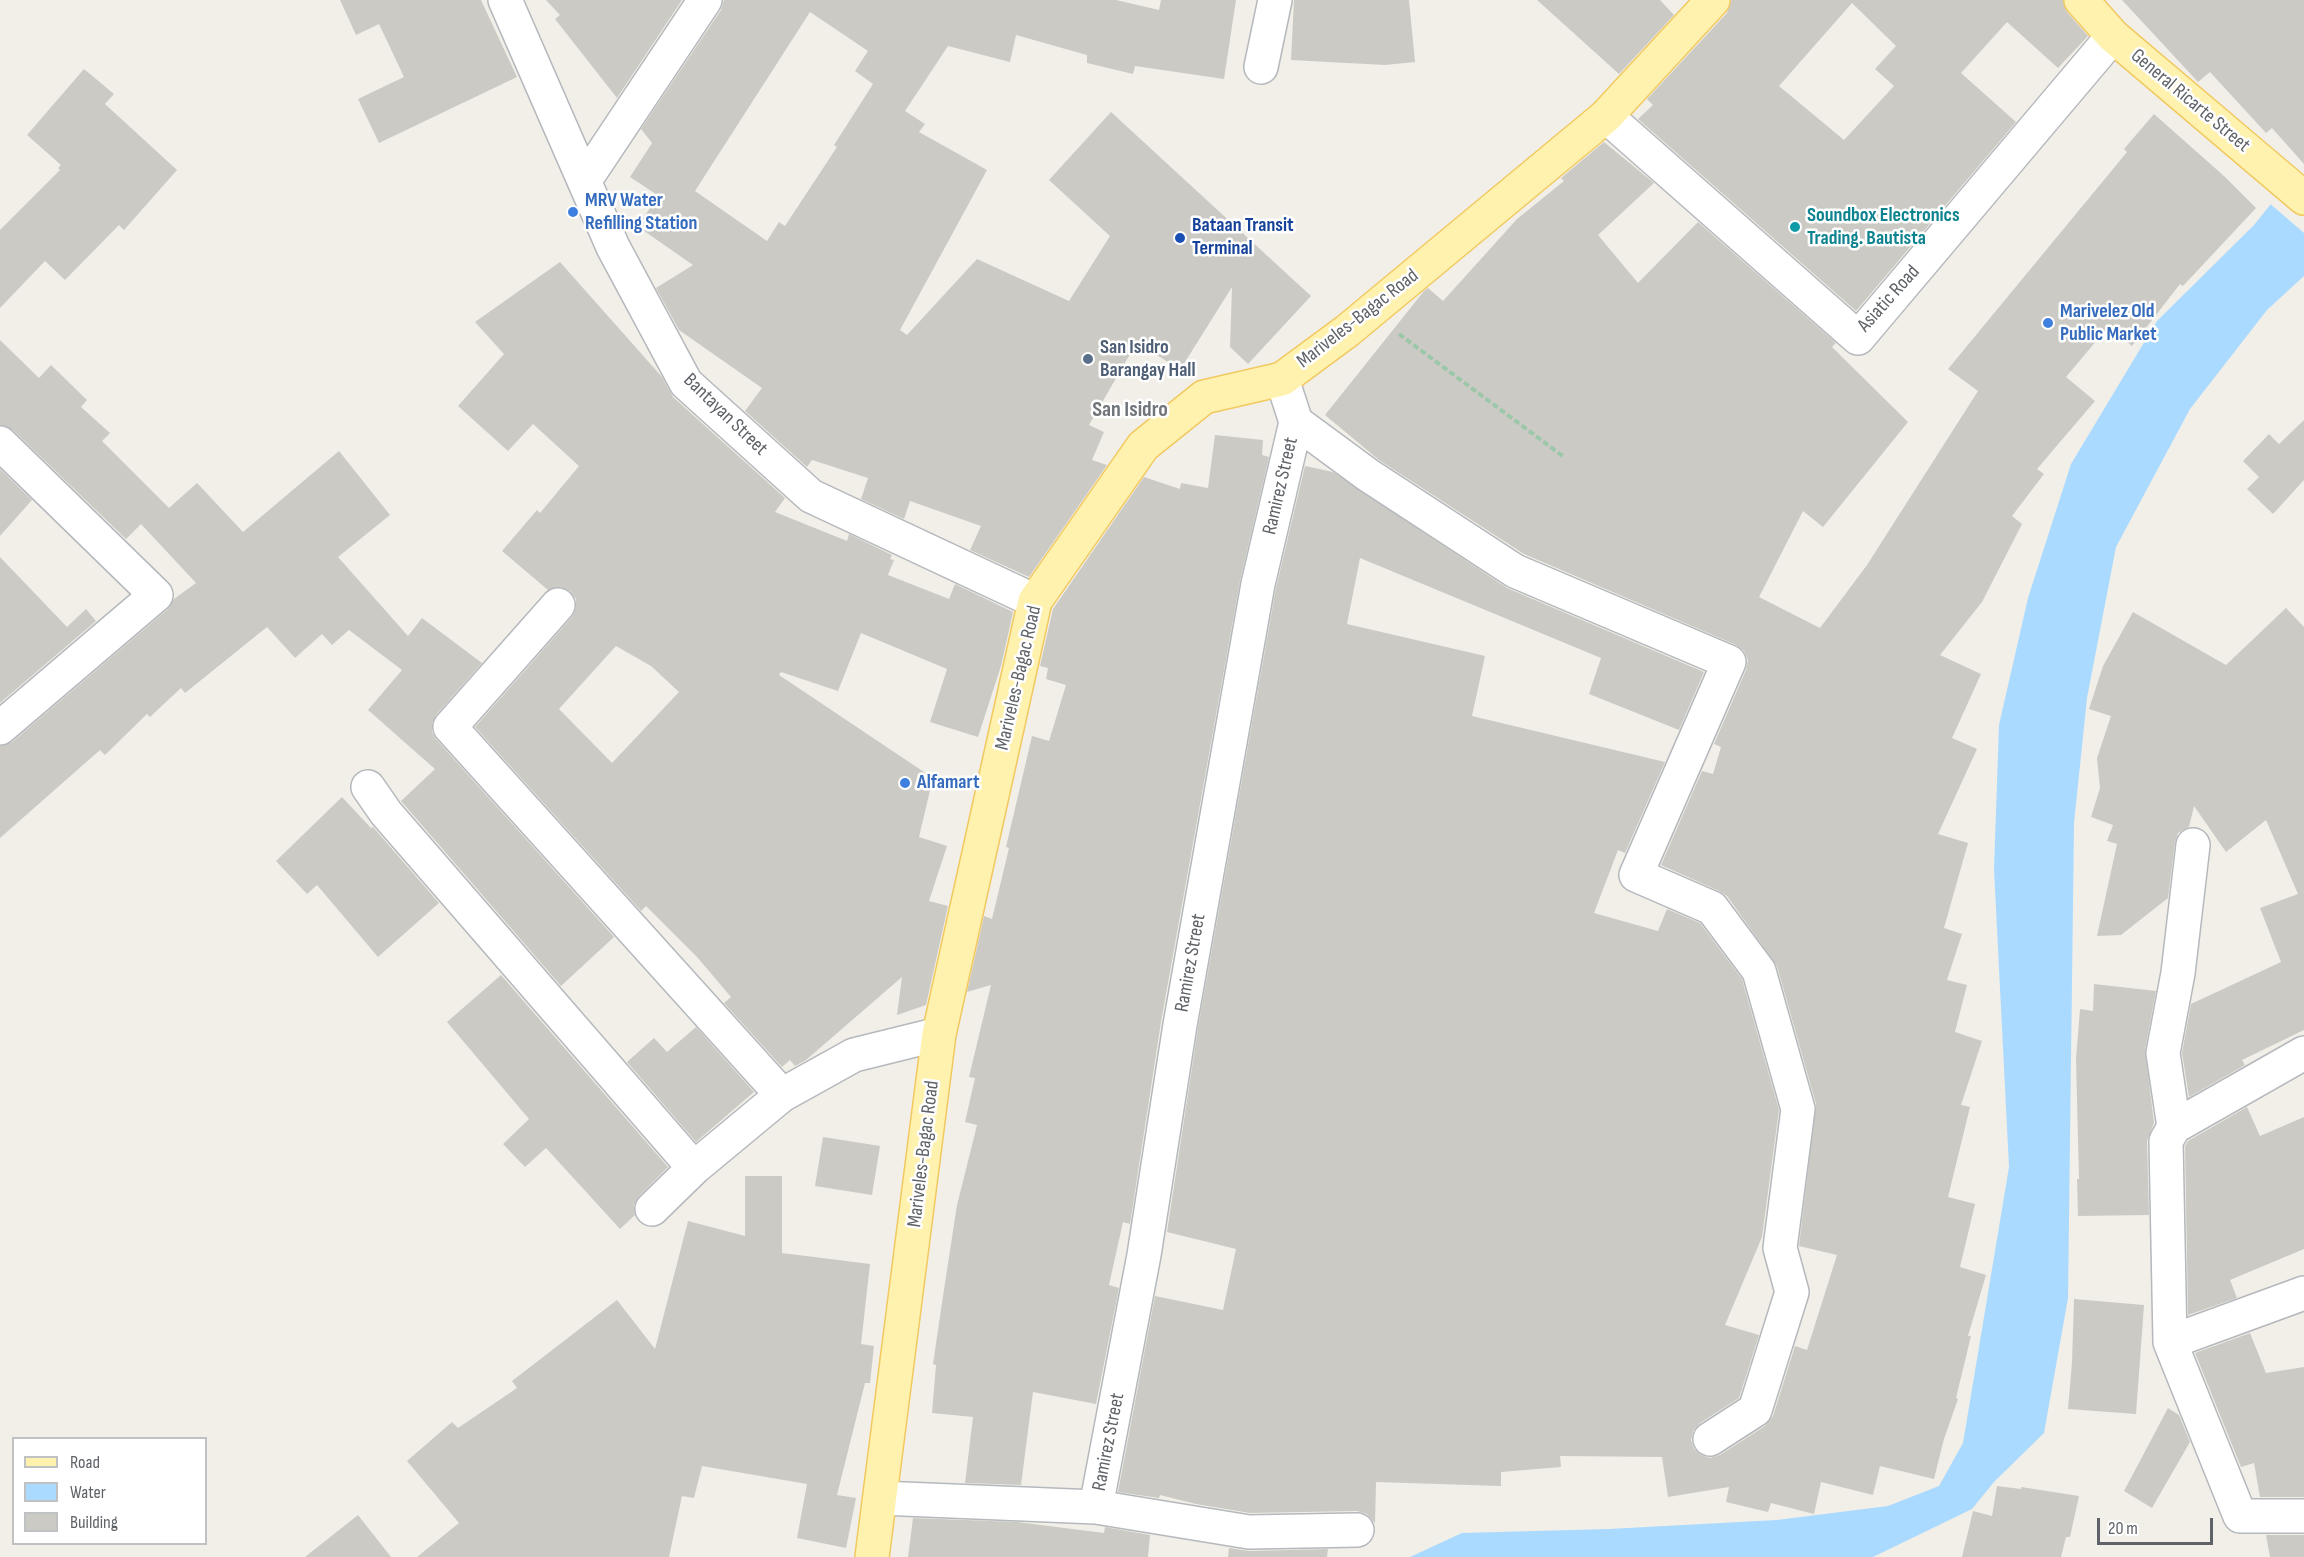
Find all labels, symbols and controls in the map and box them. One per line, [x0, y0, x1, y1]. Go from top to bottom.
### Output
street label: General Ricarte Street [2125, 44, 2255, 158]
place label: MRV Water Refilling Station [585, 189, 697, 236]
place label: Soundbox Electronics Trading. Bautista [1807, 204, 1960, 251]
marker: MRV Water Refilling Station [566, 205, 580, 219]
place label: Bataan Transit Terminal [1192, 214, 1294, 261]
marker: Soundbox Electronics Trading. Bautista [1788, 220, 1802, 234]
marker: Bataan Transit Terminal [1173, 231, 1187, 245]
street label: Asiatic Road [1853, 261, 1925, 337]
street label: Mariveles-Bagac Road [1292, 264, 1424, 374]
place label: Marivelez Old Public Market [2060, 300, 2157, 347]
marker: Marivelez Old Public Market [2041, 316, 2055, 330]
place label: San Isidro Barangay Hall [1100, 336, 1195, 383]
marker: San Isidro Barangay Hall [1081, 352, 1095, 366]
street label: Bantayan Street [678, 369, 772, 461]
district label: San Isidro [1092, 397, 1168, 423]
street label: Ramirez Street [1258, 435, 1304, 537]
street label: Mariveles-Bagac Road [991, 603, 1047, 753]
place label: Alfamart [917, 771, 979, 795]
marker: Alfamart [898, 776, 912, 790]
street label: Ramirez Street [1171, 912, 1211, 1014]
street label: Mariveles-Bagac Road [903, 1079, 945, 1229]
street label: Ramirez Street [1088, 1391, 1130, 1493]
legend [12, 1437, 207, 1545]
text: Road [70, 1452, 100, 1473]
text: Water [70, 1482, 106, 1503]
scale bar [2100, 1506, 2216, 1544]
text: Building [70, 1512, 118, 1533]
text: 20 m [2108, 1518, 2138, 1539]

